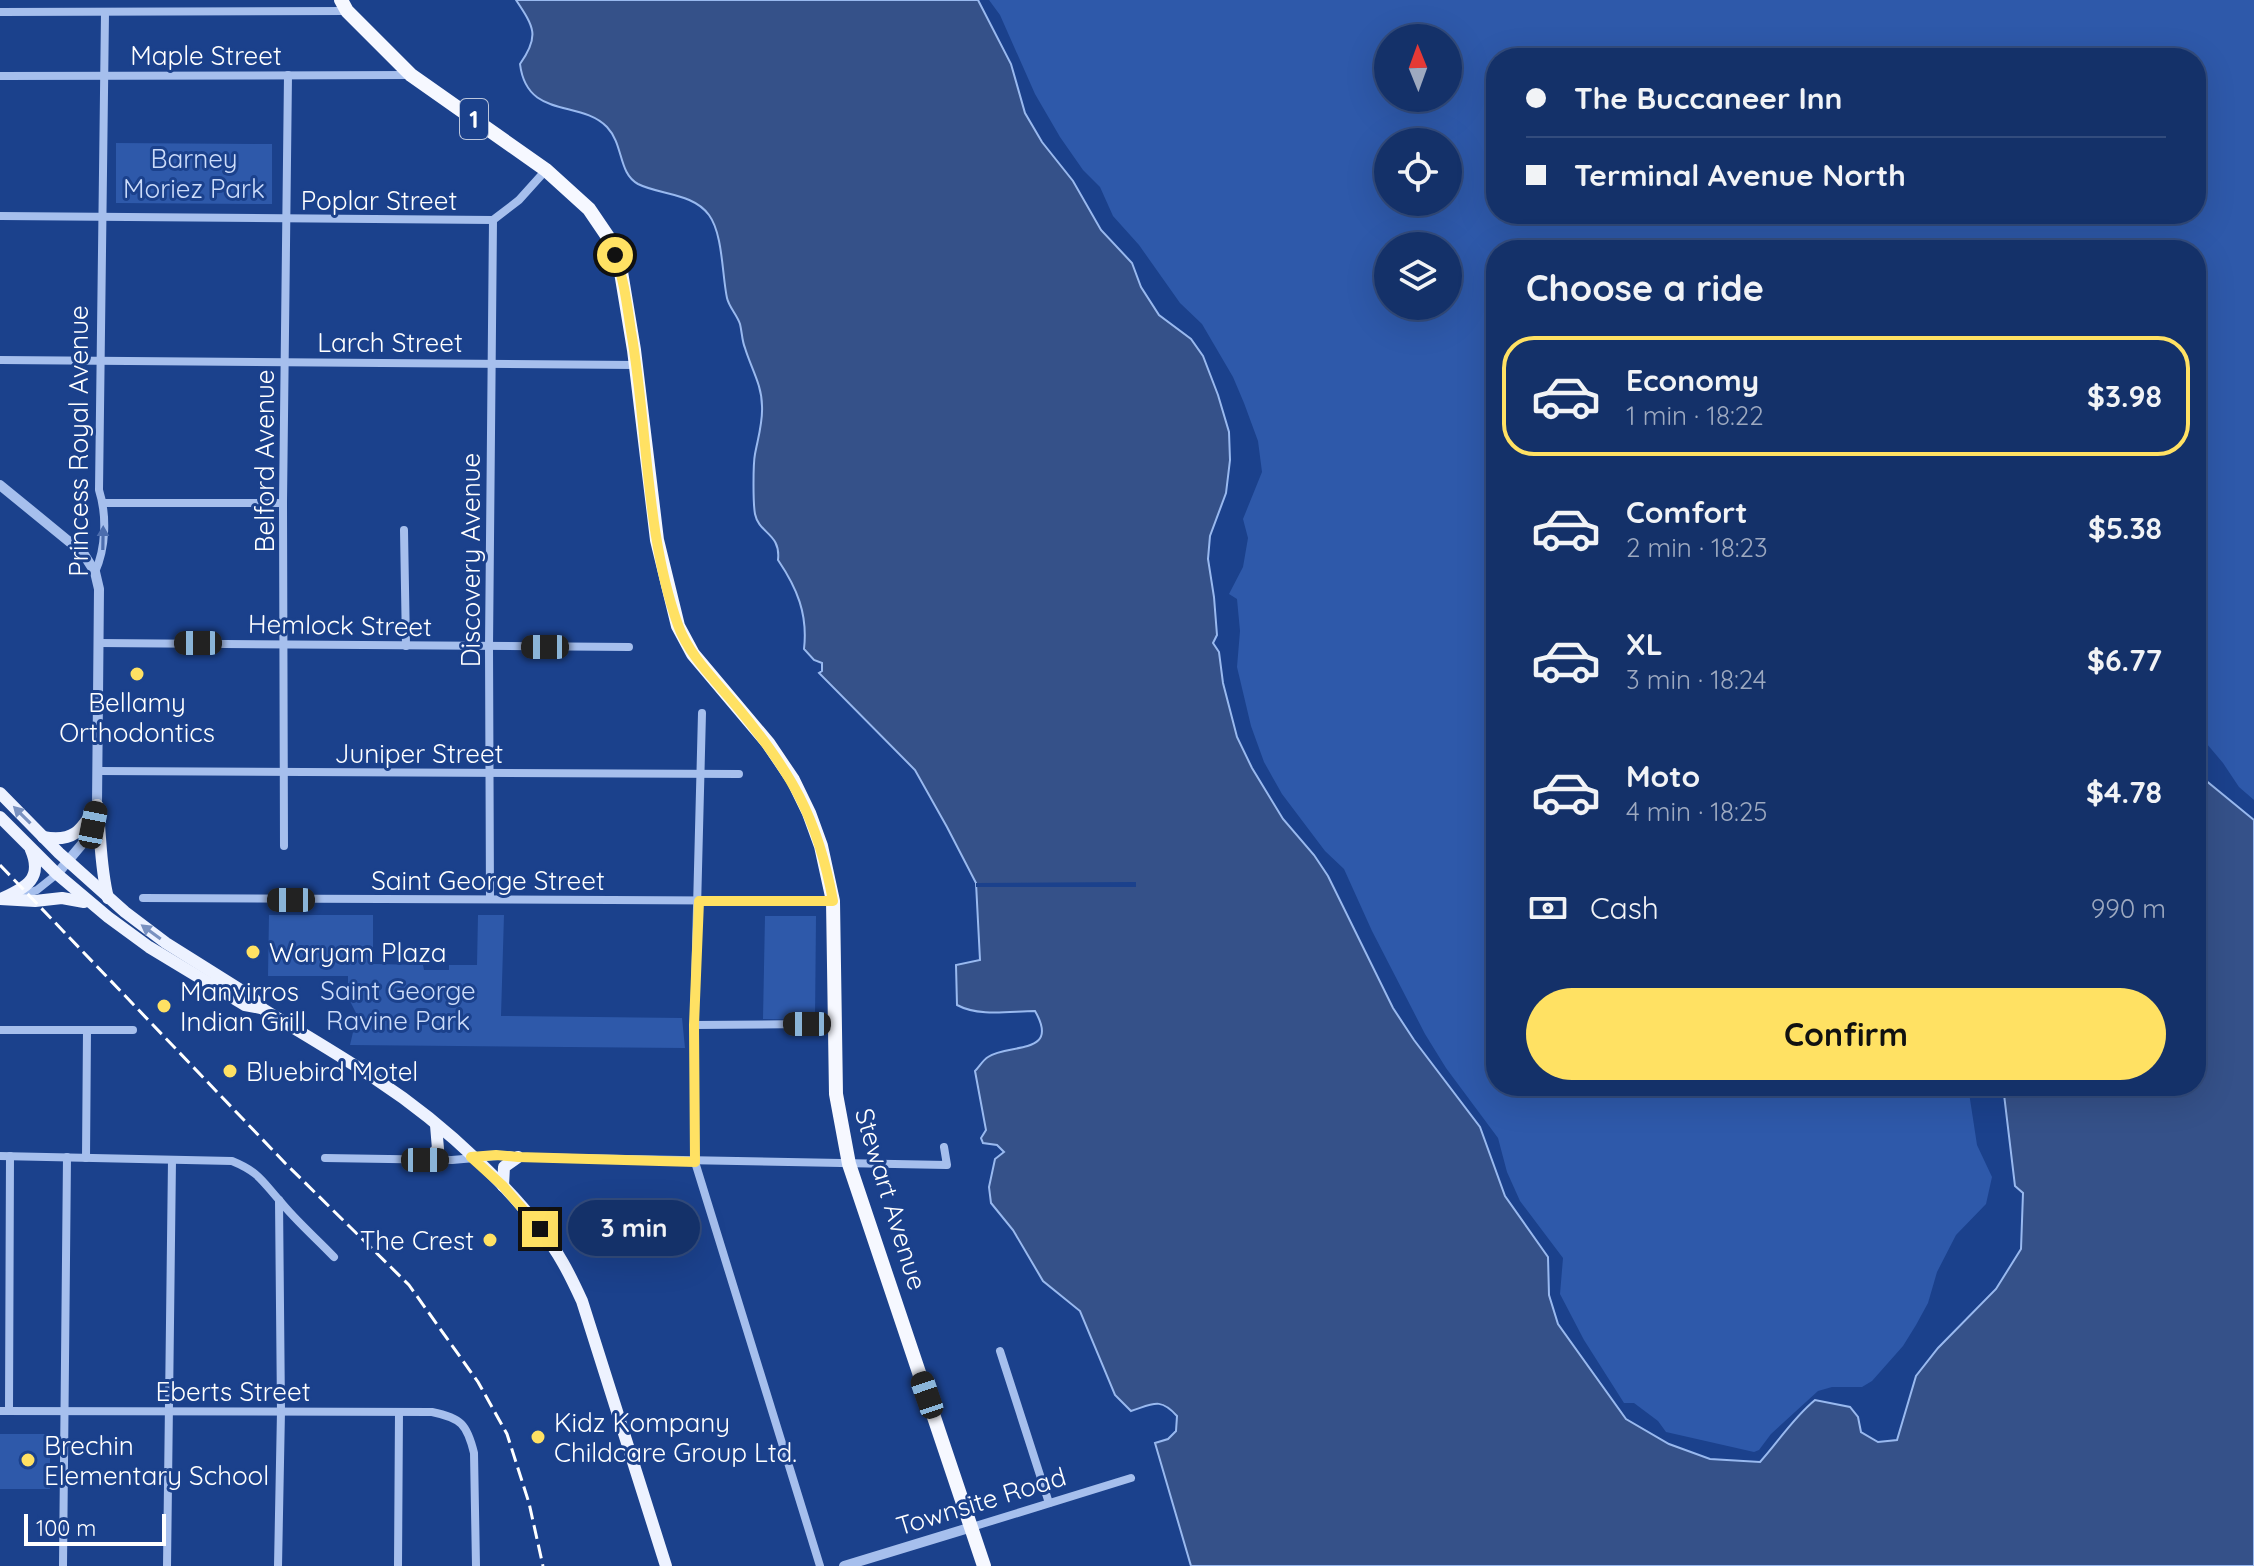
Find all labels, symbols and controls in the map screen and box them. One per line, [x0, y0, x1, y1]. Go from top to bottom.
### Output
north arrow [1374, 24, 1462, 112]
map controls [1374, 24, 1462, 320]
street label: Maple Street [130, 39, 282, 72]
text: The Buccaneer Inn [1574, 79, 1842, 117]
road number: 1 [460, 99, 488, 139]
button: locate [1374, 128, 1462, 216]
park label: Barney Moriez Park [123, 142, 265, 205]
text: Terminal Avenue North [1574, 156, 1906, 194]
street label: Poplar Street [301, 184, 457, 217]
button: layers [1374, 232, 1462, 320]
route start [597, 237, 633, 273]
text: Choose a ride [1526, 265, 1764, 310]
street label: Princess Royal Avenue [62, 305, 95, 577]
street label: Larch Street [317, 326, 463, 359]
icon: car [1530, 360, 1602, 432]
text: Economy [1626, 361, 1759, 399]
street label: Belford Avenue [248, 370, 281, 552]
text: $3.98 [2087, 377, 2162, 415]
text: 1 min · 18:22 [1626, 399, 1764, 432]
street label: Discovery Avenue [454, 453, 487, 667]
icon: car [1530, 492, 1602, 564]
text: Comfort [1626, 493, 1747, 531]
text: $5.38 [2088, 509, 2162, 547]
one-way arrow [97, 525, 109, 550]
text: 2 min · 18:23 [1626, 531, 1768, 564]
street label: Hemlock Street [248, 607, 432, 643]
icon: car [1530, 624, 1602, 696]
text: XL [1626, 625, 1663, 663]
car [174, 631, 222, 655]
car [521, 635, 569, 659]
text: $6.77 [2087, 641, 2162, 679]
text: 3 min · 18:24 [1626, 663, 1767, 696]
marker: Bellamy Orthodontics [128, 665, 146, 683]
place label: Bellamy Orthodontics [59, 686, 215, 749]
street label: Juniper Street [335, 737, 503, 770]
icon: car [1530, 756, 1602, 828]
text: Moto [1626, 757, 1700, 795]
text: $4.78 [2086, 773, 2162, 811]
text: 4 min · 18:25 [1626, 795, 1767, 828]
car [77, 799, 109, 851]
one-way arrow [13, 806, 31, 825]
street label: Saint George Street [371, 864, 605, 897]
icon: cash [1526, 886, 1570, 930]
car [267, 888, 315, 912]
text: Cash [1590, 889, 1659, 927]
text: 990 m [2091, 892, 2166, 925]
one-way arrow [140, 924, 162, 940]
place label: Waryam Plaza [269, 936, 446, 969]
marker: Waryam Plaza [244, 943, 262, 961]
park label: Saint George Ravine Park [320, 974, 476, 1037]
place label: Manvirros Indian Grill [180, 975, 306, 1038]
button: Confirm [1526, 988, 2166, 1080]
marker: Manvirros Indian Grill [155, 997, 173, 1015]
car [783, 1012, 831, 1036]
place label: Bluebird Motel [246, 1055, 418, 1088]
marker: Bluebird Motel [221, 1062, 239, 1080]
street label: Stewart Avenue [848, 1104, 934, 1294]
car [401, 1148, 449, 1172]
callout: 3 min [568, 1201, 700, 1257]
route end [522, 1211, 558, 1247]
text: 3 min [601, 1211, 667, 1244]
place label: The Crest [360, 1224, 474, 1257]
marker: The Crest [481, 1231, 499, 1249]
car [908, 1368, 946, 1422]
street label: Eberts Street [156, 1375, 310, 1408]
place label: Kidz Kompany Childcare Group Ltd. [554, 1406, 797, 1469]
marker: Kidz Kompany Childcare Group Ltd. [529, 1428, 547, 1446]
place label: Brechin Elementary School [44, 1429, 269, 1492]
marker: Brechin Elementary School [19, 1451, 37, 1469]
street label: Townsite Road [892, 1460, 1070, 1542]
scale bar [24, 1510, 166, 1546]
text: 100 m [36, 1514, 96, 1542]

